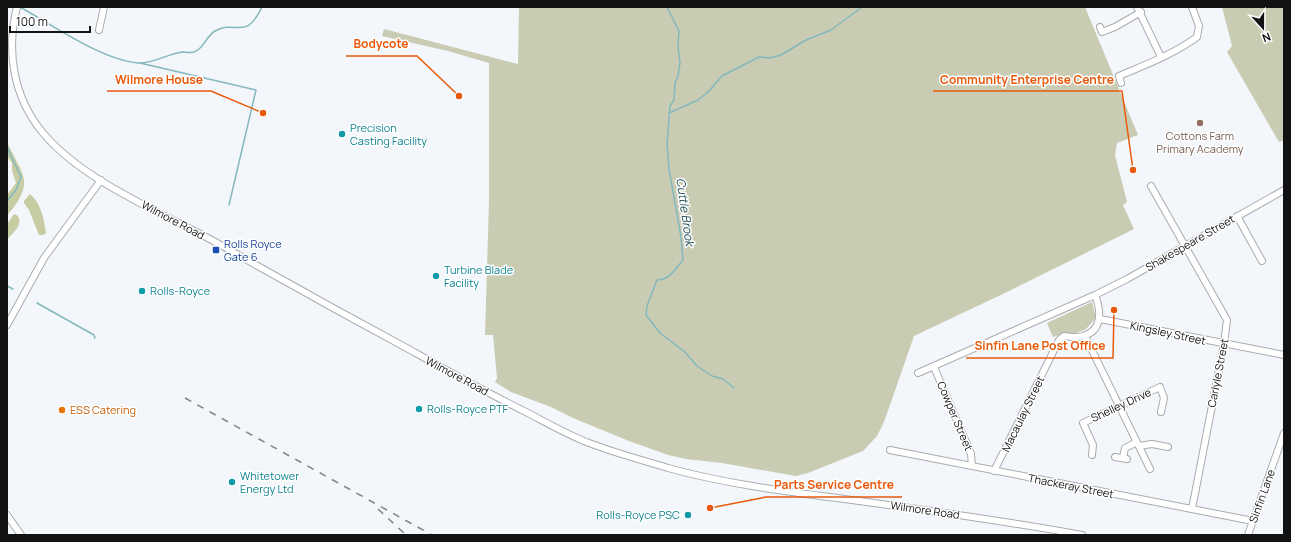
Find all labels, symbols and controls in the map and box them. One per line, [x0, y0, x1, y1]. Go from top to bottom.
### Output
scale bar [10, 8, 90, 34]
north arrow [1243, 8, 1283, 48]
text: 100 m [16, 13, 48, 30]
text: N [1260, 29, 1273, 46]
callout: Bodycote [346, 32, 417, 56]
text: Bodycote [353, 35, 409, 52]
callout: Wilmore House [107, 67, 211, 91]
callout: Community Enterprise Centre [933, 67, 1122, 91]
text: Wilmore House [115, 71, 203, 88]
text: Community Enterprise Centre [940, 71, 1114, 88]
marker: Cottons Farm Primary Academy [1195, 118, 1205, 128]
place label: Precision Casting Facility [350, 120, 427, 148]
place label: Cottons Farm Primary Academy [1156, 128, 1244, 156]
marker: Precision Casting Facility [337, 129, 347, 139]
water label: Cuttle Brook [672, 177, 699, 249]
street label: Wilmore Road [139, 197, 207, 243]
street label: Shakespeare Street [1142, 211, 1237, 274]
place label: Rolls Royce Gate 6 [224, 236, 282, 264]
marker: Rolls Royce Gate 6 [211, 245, 221, 255]
place label: Turbine Blade Facility [444, 262, 514, 290]
marker: Turbine Blade Facility [431, 271, 441, 281]
place label: Rolls-Royce [150, 283, 211, 298]
marker: Rolls-Royce [137, 286, 147, 296]
street label: Kingsley Street [1129, 317, 1207, 348]
callout: Sinfin Lane Post Office [966, 334, 1113, 358]
text: Sinfin Lane Post Office [974, 337, 1106, 354]
street label: Carlyle Street [1203, 337, 1232, 409]
street label: Wilmore Road [423, 353, 491, 399]
street label: Macaulay Street [998, 373, 1047, 454]
street label: Cowper Street [934, 379, 977, 453]
street label: Shelley Drive [1088, 384, 1154, 425]
place label: Rolls-Royce PTF [427, 401, 509, 416]
place label: ESS Catering [70, 402, 136, 417]
marker: Rolls-Royce PTF [414, 404, 424, 414]
marker: ESS Catering [57, 405, 67, 415]
street label: Sinfin Lane [1245, 466, 1278, 525]
place label: Whitetower Energy Ltd [240, 468, 299, 496]
street label: Thackeray Street [1027, 470, 1115, 501]
callout: Parts Service Centre [766, 473, 902, 497]
text: Parts Service Centre [774, 476, 894, 493]
marker: Whitetower Energy Ltd [227, 477, 237, 487]
street label: Wilmore Road [890, 497, 961, 522]
place label: Rolls-Royce PSC [596, 507, 680, 522]
marker: Rolls-Royce PSC [683, 510, 693, 520]

